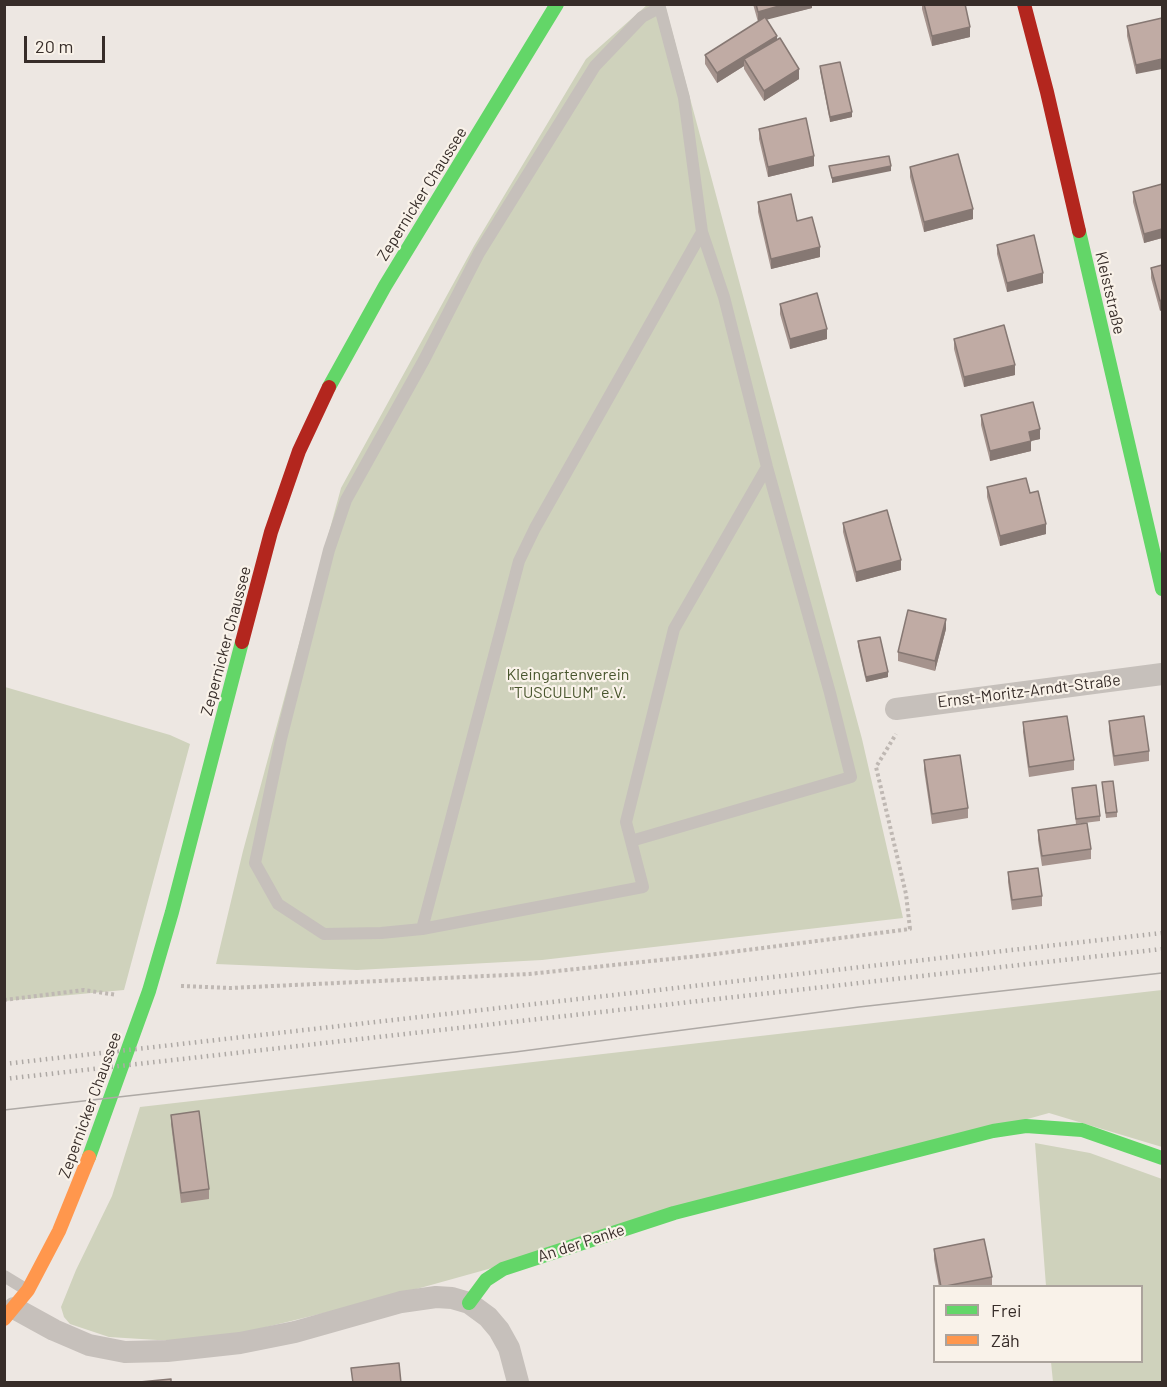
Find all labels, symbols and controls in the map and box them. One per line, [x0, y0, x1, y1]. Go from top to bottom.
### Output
scale bar [27, 24, 108, 62]
text: 20 m [35, 35, 73, 57]
street label: Zepernicker Chaussee [373, 124, 471, 264]
street label: Kleiststraße [1091, 250, 1129, 336]
street label: Zepernicker Chaussee [197, 564, 255, 718]
park label: Kleingartenverein "TUSCULUM" e.V. [507, 665, 629, 703]
street label: Ernst-Moritz-Arndt-Straße [936, 670, 1122, 712]
street label: Zepernicker Chaussee [55, 1029, 125, 1181]
street label: An der Panke [535, 1220, 627, 1266]
legend [933, 1285, 1143, 1363]
text: Frei [991, 1299, 1022, 1321]
text: Zäh [991, 1329, 1020, 1351]

